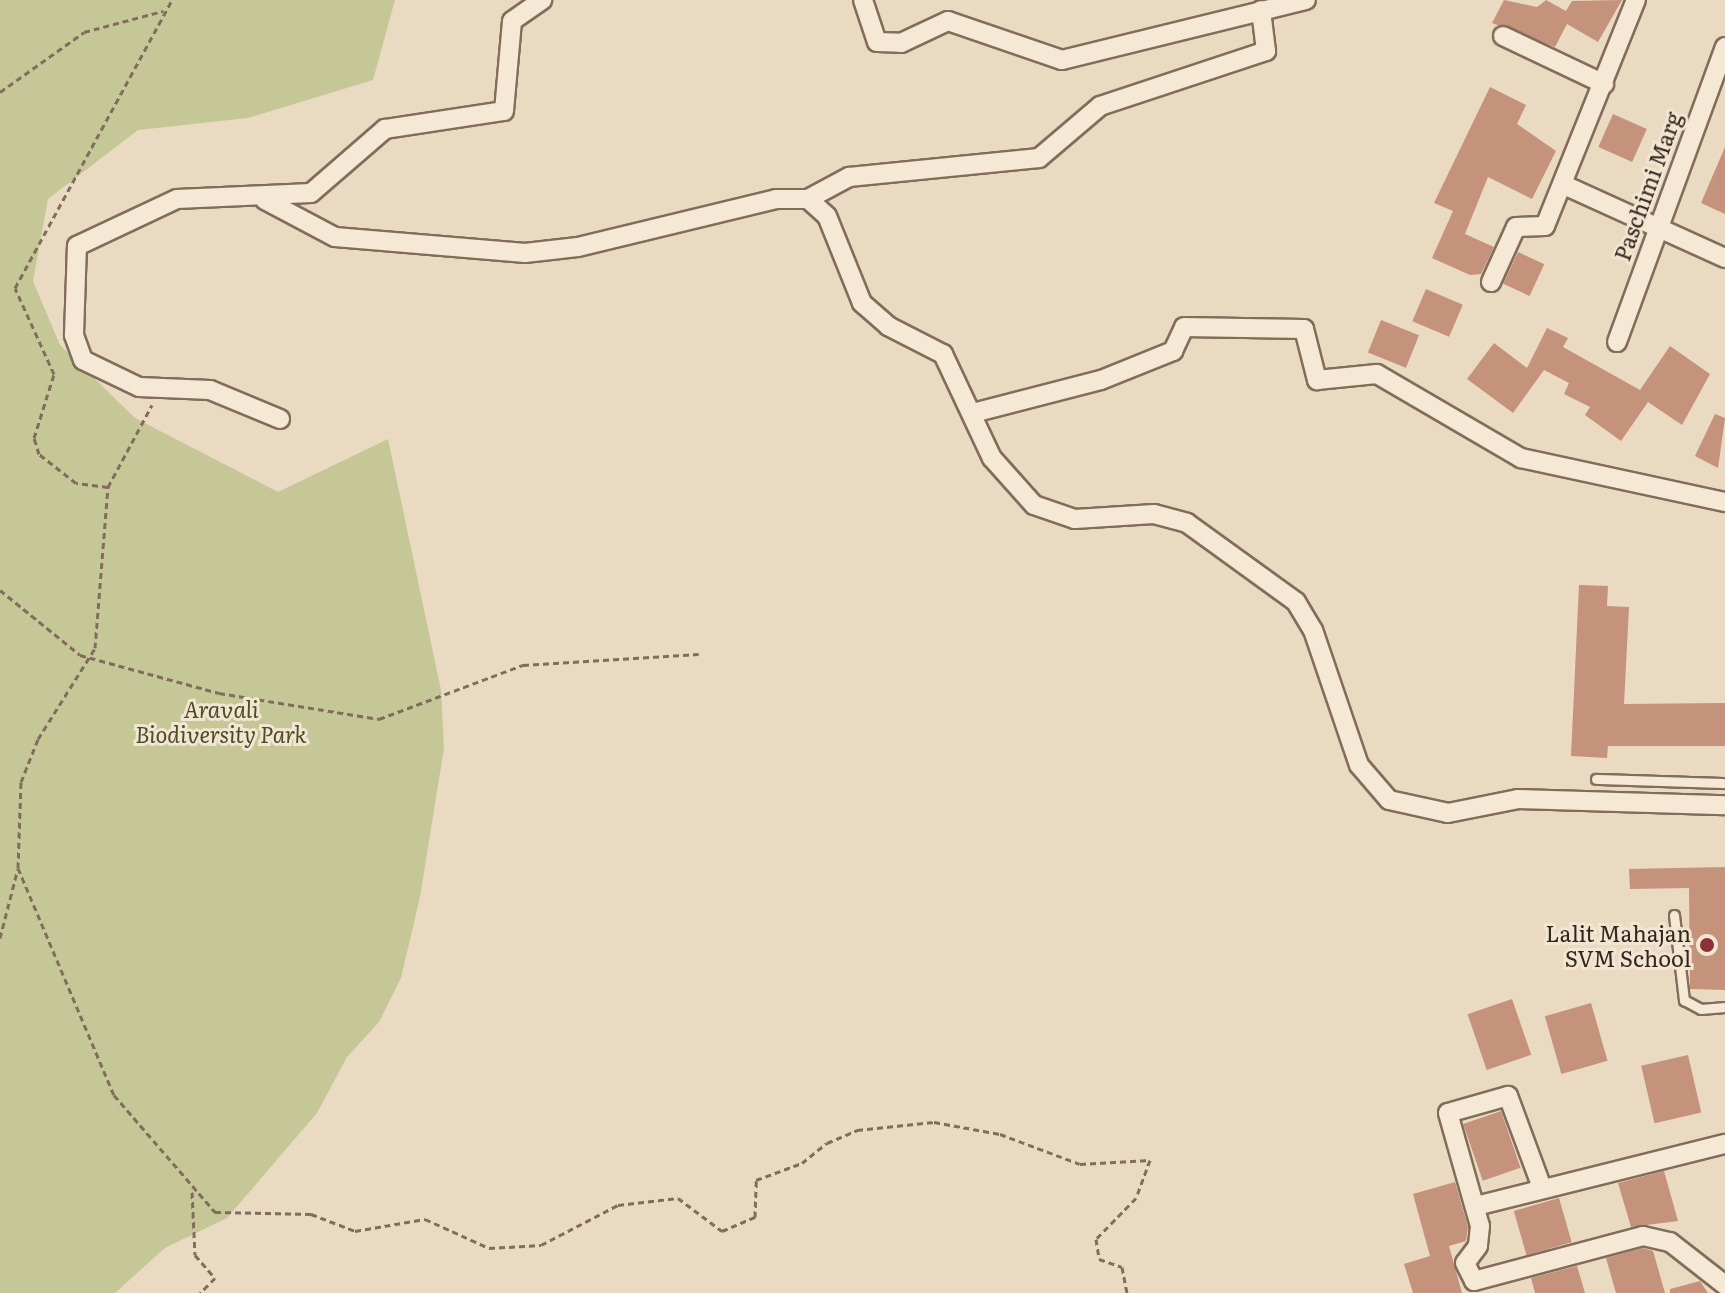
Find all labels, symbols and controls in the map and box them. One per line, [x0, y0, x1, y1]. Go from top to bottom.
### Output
street label: Paschimi Marg [1608, 108, 1686, 264]
park label: Aravali Biodiversity Park [135, 695, 307, 746]
place label: Lalit Mahajan SVM School [1546, 919, 1691, 970]
marker: Lalit Mahajan SVM School [1698, 936, 1716, 954]

